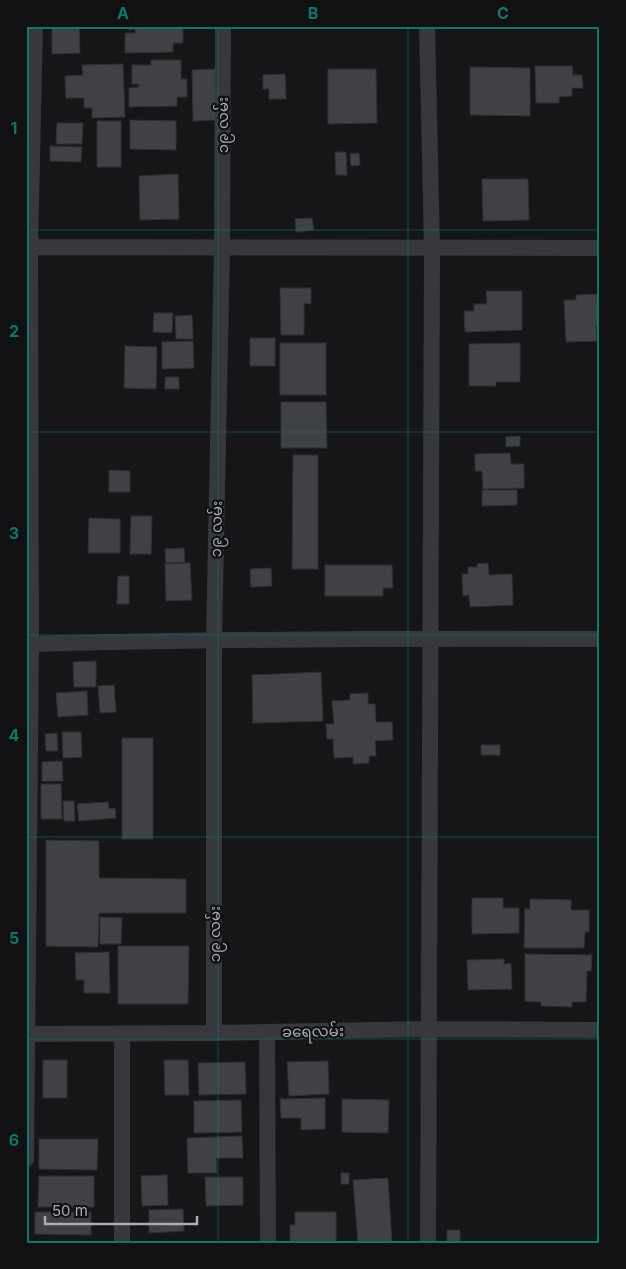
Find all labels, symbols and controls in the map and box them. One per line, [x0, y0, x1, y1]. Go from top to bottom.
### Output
text: A [117, 3, 129, 23]
text: B [308, 3, 318, 23]
text: C [497, 3, 509, 23]
street label: ၁၉ လမ်း [213, 97, 235, 153]
text: 1 [11, 118, 17, 138]
text: 2 [9, 321, 19, 341]
street label: ၁၉ လမ်း [206, 501, 229, 558]
text: 3 [9, 523, 19, 543]
text: 4 [9, 725, 20, 745]
street label: ၁၉ လမ်း [205, 906, 227, 962]
text: 5 [9, 928, 19, 948]
street label: ခရေလမ်း [282, 1021, 344, 1044]
text: 6 [9, 1130, 19, 1150]
scale bar [45, 1194, 198, 1226]
text: 50 m [52, 1201, 88, 1220]

